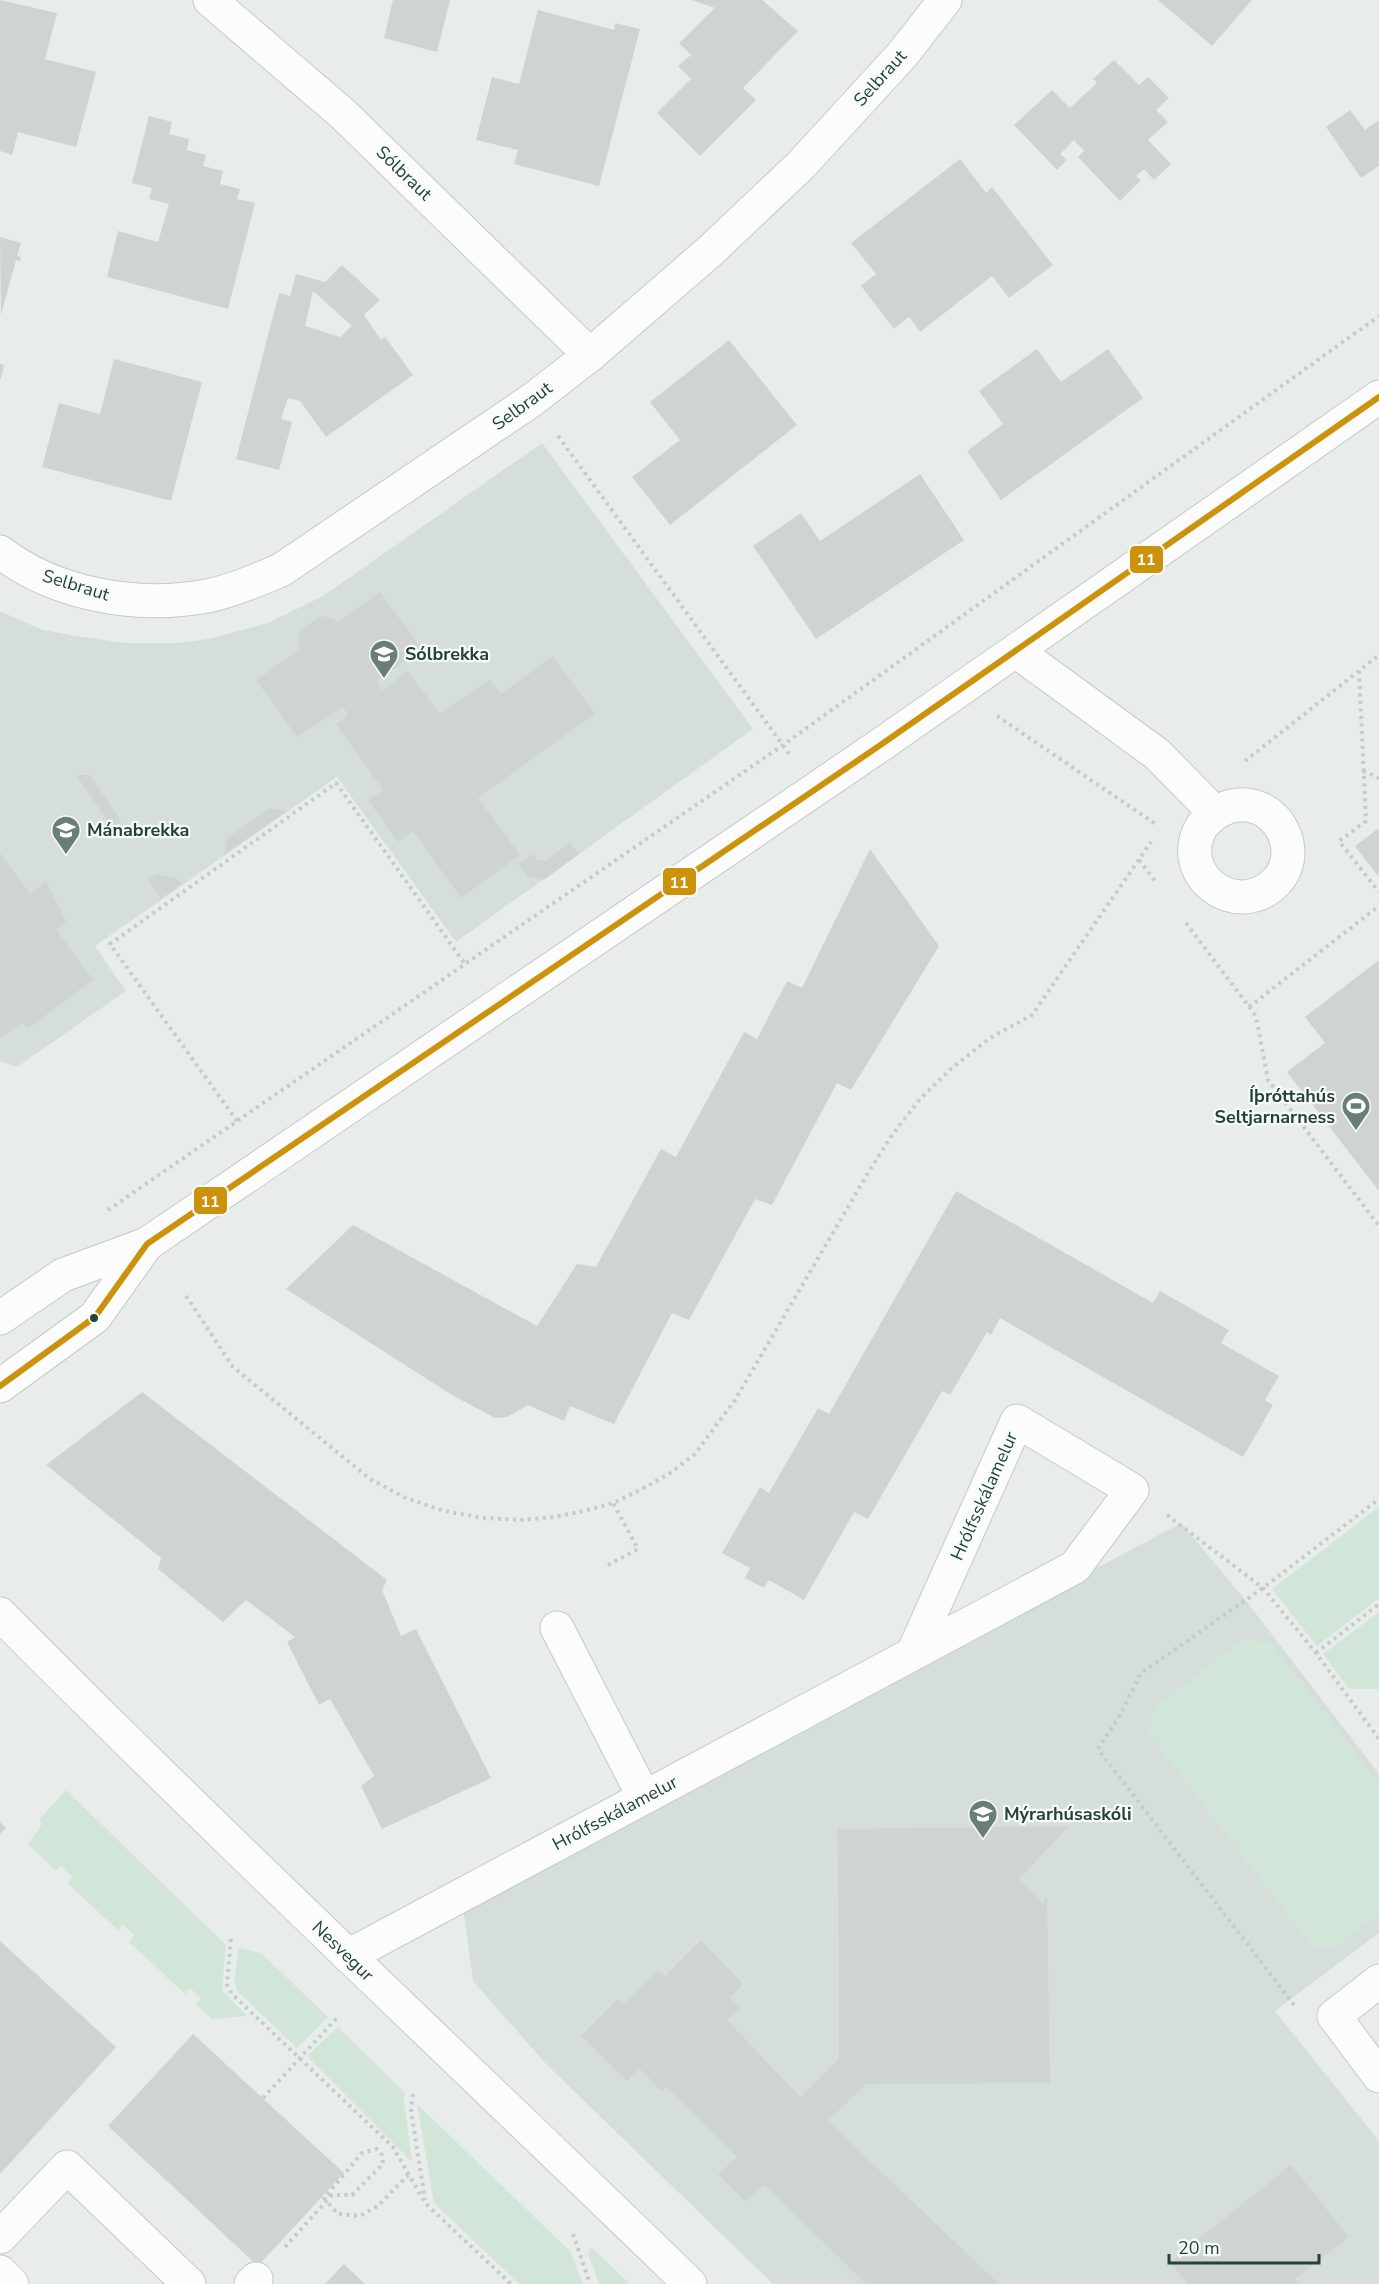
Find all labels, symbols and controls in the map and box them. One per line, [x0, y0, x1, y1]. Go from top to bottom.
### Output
street label: Selbraut [848, 44, 912, 112]
street label: Sólbraut [371, 140, 438, 206]
street label: Selbraut [487, 376, 557, 436]
line badge: 11 [1129, 545, 1164, 574]
text: 11 [1136, 549, 1156, 571]
street label: Selbraut [40, 563, 113, 607]
school or university icon: Sólbrekka [368, 638, 400, 680]
place label: Sólbrekka [405, 642, 489, 666]
school or university icon: Mánabrekka [50, 814, 82, 856]
place label: Mánabrekka [87, 818, 189, 842]
line badge: 11 [662, 867, 697, 896]
text: 11 [669, 872, 689, 894]
place label: Íþróttahús Seltjarnarness [1215, 1084, 1335, 1129]
sports icon: Íþróttahús Seltjarnarness [1340, 1090, 1372, 1132]
line badge: 11 [193, 1186, 228, 1215]
text: 11 [200, 1191, 220, 1213]
unlabelled marker [88, 1312, 100, 1324]
street label: Hrólfsskálamelur [945, 1427, 1023, 1564]
street label: Hrólfsskálamelur [548, 1770, 682, 1856]
school or university icon: Mýrarhúsaskóli [967, 1798, 999, 1840]
place label: Mýrarhúsaskóli [1004, 1802, 1132, 1826]
street label: Nesvegur [307, 1916, 379, 1987]
scale bar [1169, 2227, 1319, 2265]
text: 20 m [1178, 2236, 1220, 2260]

